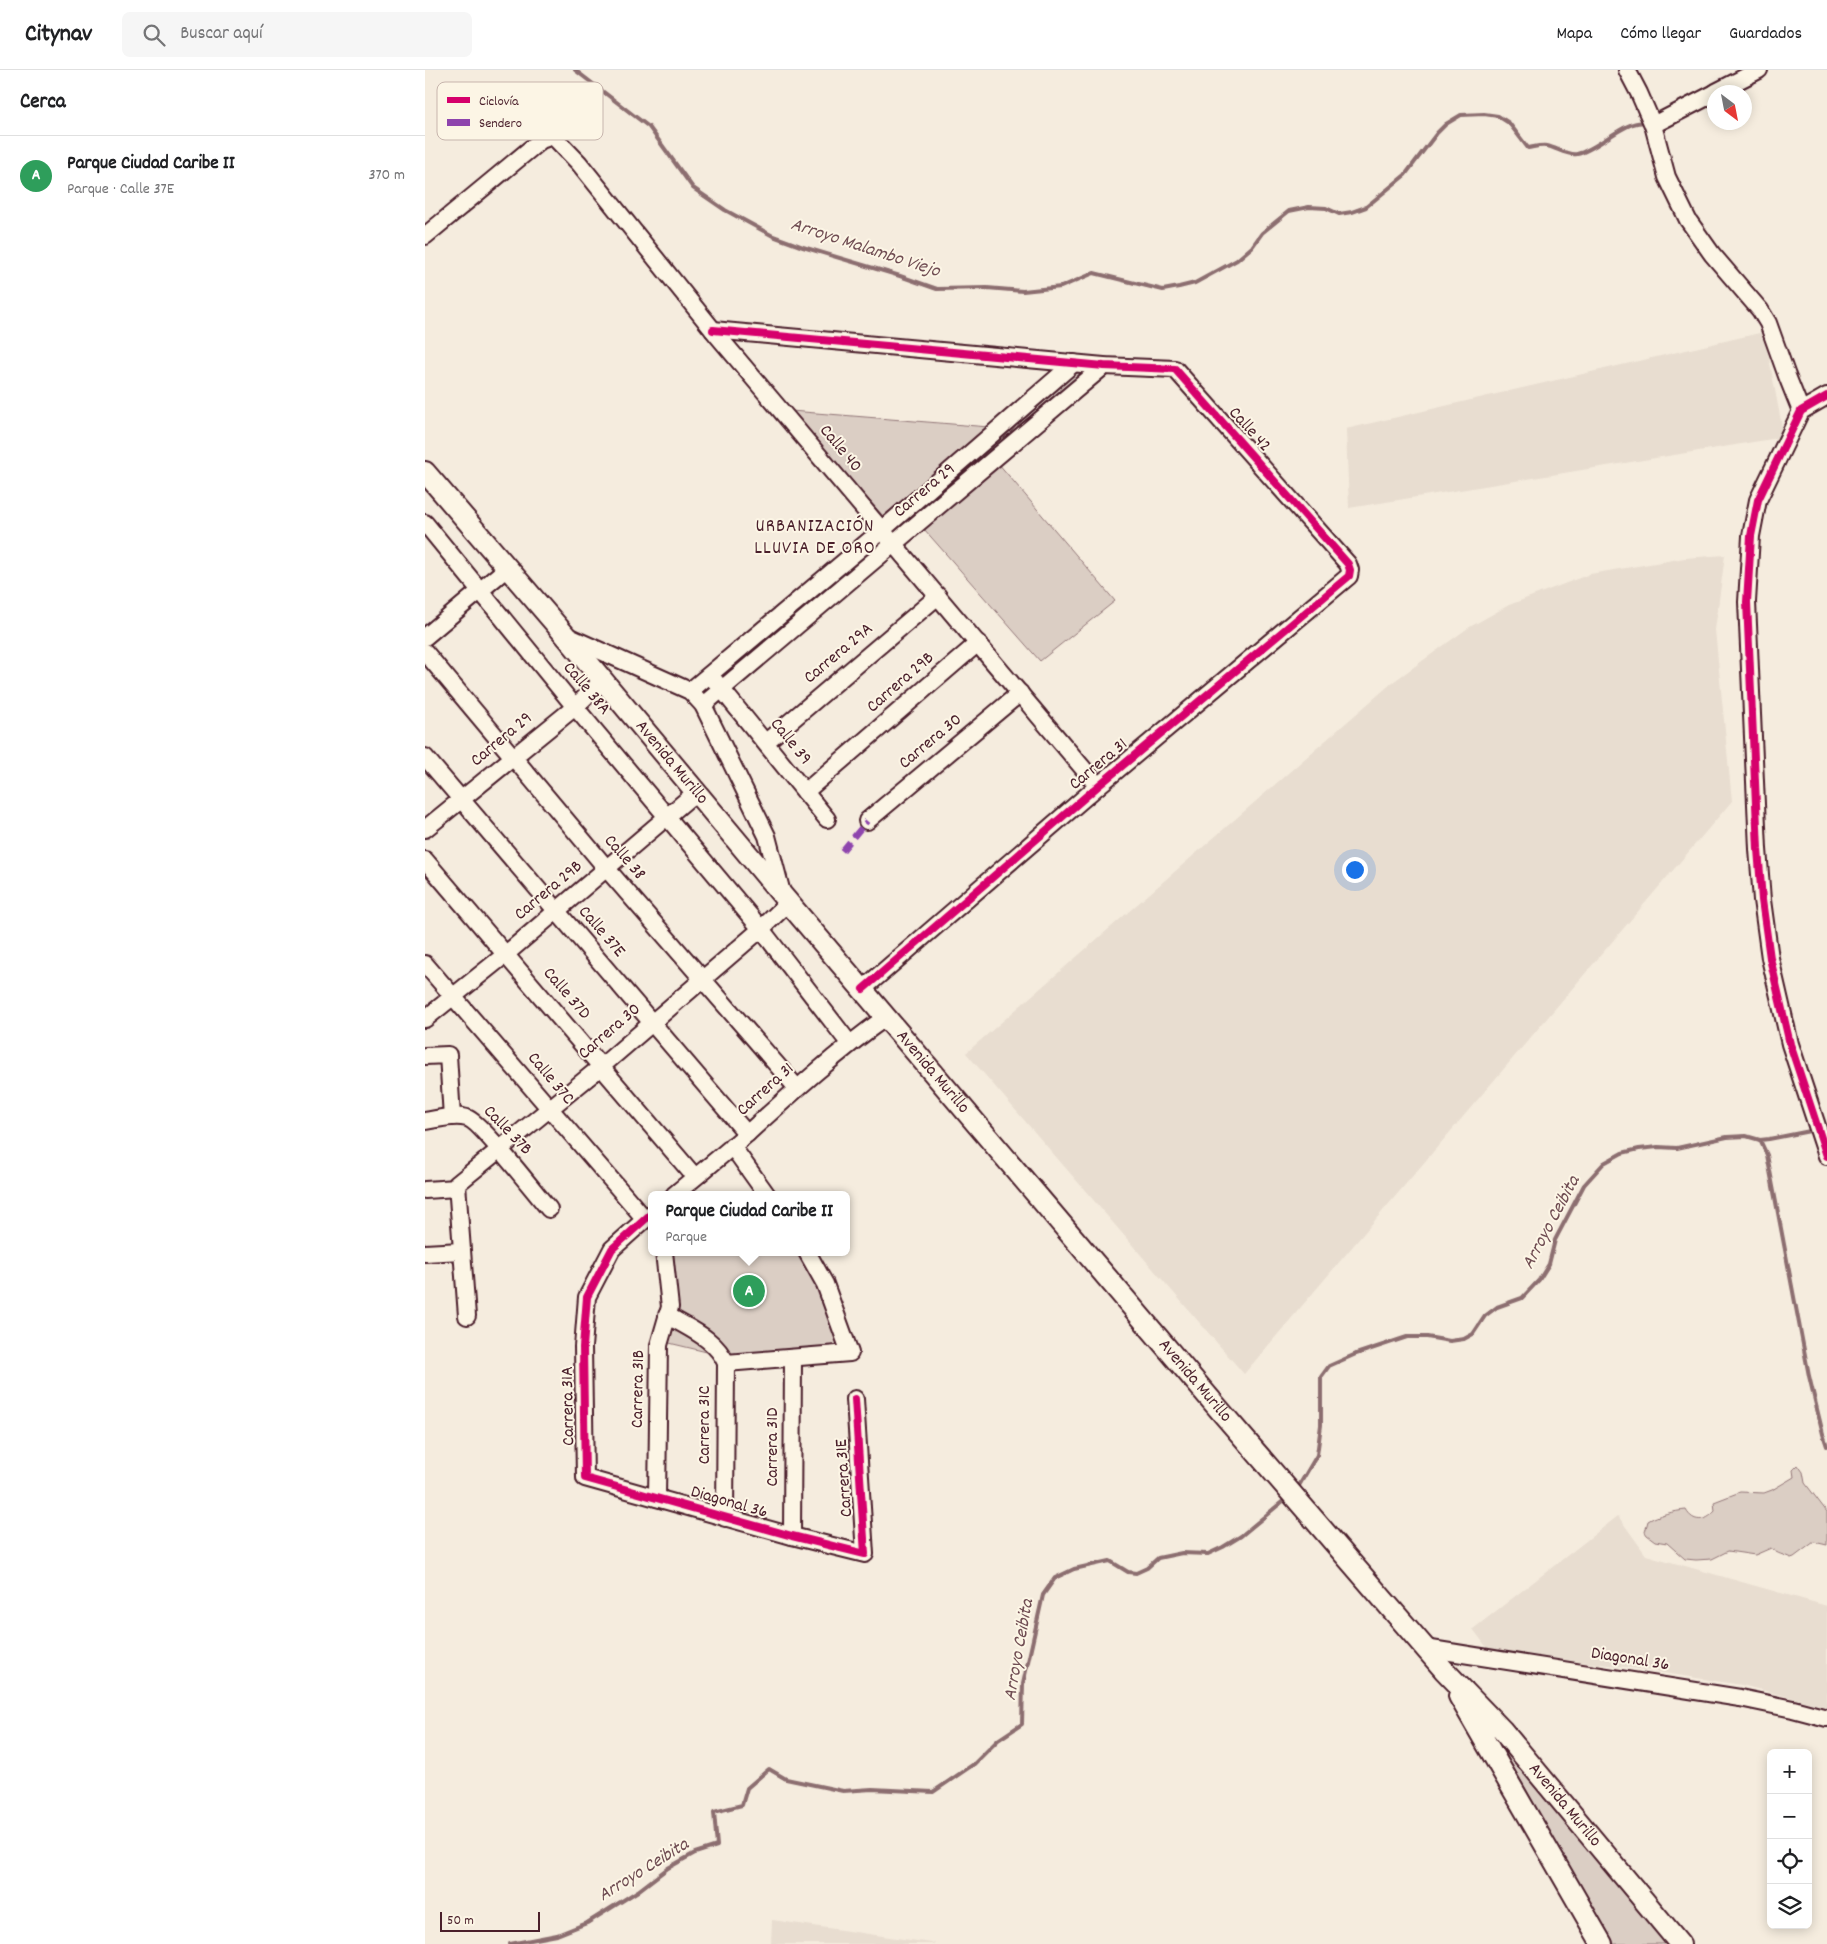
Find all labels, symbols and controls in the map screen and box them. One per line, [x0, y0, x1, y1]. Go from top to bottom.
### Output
search box [122, 12, 472, 57]
text: Citynav [25, 18, 92, 52]
icon: search [140, 21, 168, 49]
text: Buscar aquí [180, 21, 262, 48]
text: Mapa [1556, 22, 1592, 47]
text: Cómo llegar [1620, 22, 1701, 47]
text: Guardados [1729, 22, 1802, 47]
legend [437, 82, 603, 140]
north arrow [1707, 85, 1752, 130]
text: Cerca [20, 88, 66, 118]
text: Ciclovía [479, 92, 519, 112]
text: Sendero [479, 114, 522, 134]
text: Parque Ciudad Caribe II [67, 151, 235, 178]
text: A [32, 164, 40, 187]
text: 370 m [368, 164, 405, 187]
text: Parque · Calle 37E [67, 178, 174, 201]
water label: Arroyo Malambo Viejo [787, 212, 945, 286]
street label: Calle 42 [1222, 402, 1276, 458]
street label: Calle 40 [813, 420, 867, 478]
street label: Carrera 29 [889, 458, 961, 524]
district label: URBANIZACIÓN LLUVIA DE ORO [754, 514, 876, 563]
street label: Carrera 29A [799, 617, 879, 691]
street label: Carrera 29B [862, 647, 940, 719]
street label: Calle 38A [556, 657, 616, 721]
street label: Carrera 29 [466, 707, 538, 773]
street label: Carrera 30 [894, 708, 968, 776]
street label: Calle 39 [763, 713, 817, 771]
street label: Avenida Murillo [629, 715, 714, 810]
street label: Carrera 31 [1064, 733, 1134, 797]
street label: Calle 38 [597, 830, 651, 886]
street label: Carrera 29B [509, 855, 589, 927]
your location [1342, 857, 1368, 883]
street label: Calle 37E [572, 901, 630, 963]
street label: Calle 37D [536, 962, 596, 1026]
street label: Carrera 30 [573, 998, 647, 1066]
street label: Avenida Murillo [890, 1025, 975, 1119]
street label: Calle 37C [521, 1047, 579, 1111]
street label: Carrera 31 [732, 1057, 800, 1123]
street label: Calle 37B [477, 1100, 537, 1162]
water label: Arroyo Ceibita [1516, 1171, 1588, 1274]
popup [648, 1191, 850, 1256]
text: Parque Ciudad Caribe II [665, 1199, 833, 1226]
text: Parque [665, 1226, 707, 1249]
pin: A [733, 1272, 765, 1310]
street label: Avenida Murillo [1152, 1334, 1238, 1428]
street label: Carrera 31B [626, 1350, 652, 1428]
street label: Carrera 31A [556, 1366, 582, 1446]
street label: Carrera 31C [693, 1386, 718, 1464]
street label: Carrera 31D [761, 1407, 786, 1487]
street label: Carrera 31E [830, 1438, 860, 1518]
street label: Diagonal 36 [688, 1480, 770, 1526]
water label: Arroyo Ceibita [998, 1596, 1042, 1703]
street label: Diagonal 36 [1589, 1641, 1671, 1679]
map controls [1767, 1749, 1812, 1929]
button: + [1767, 1749, 1812, 1794]
street label: Avenida Murillo [1522, 1758, 1607, 1853]
button: − [1767, 1794, 1812, 1839]
water label: Arroyo Ceibita [593, 1832, 695, 1910]
button: locate [1767, 1839, 1812, 1884]
button: layers [1767, 1884, 1812, 1929]
scale bar [440, 1909, 540, 1932]
text: 50 m [447, 1911, 474, 1931]

